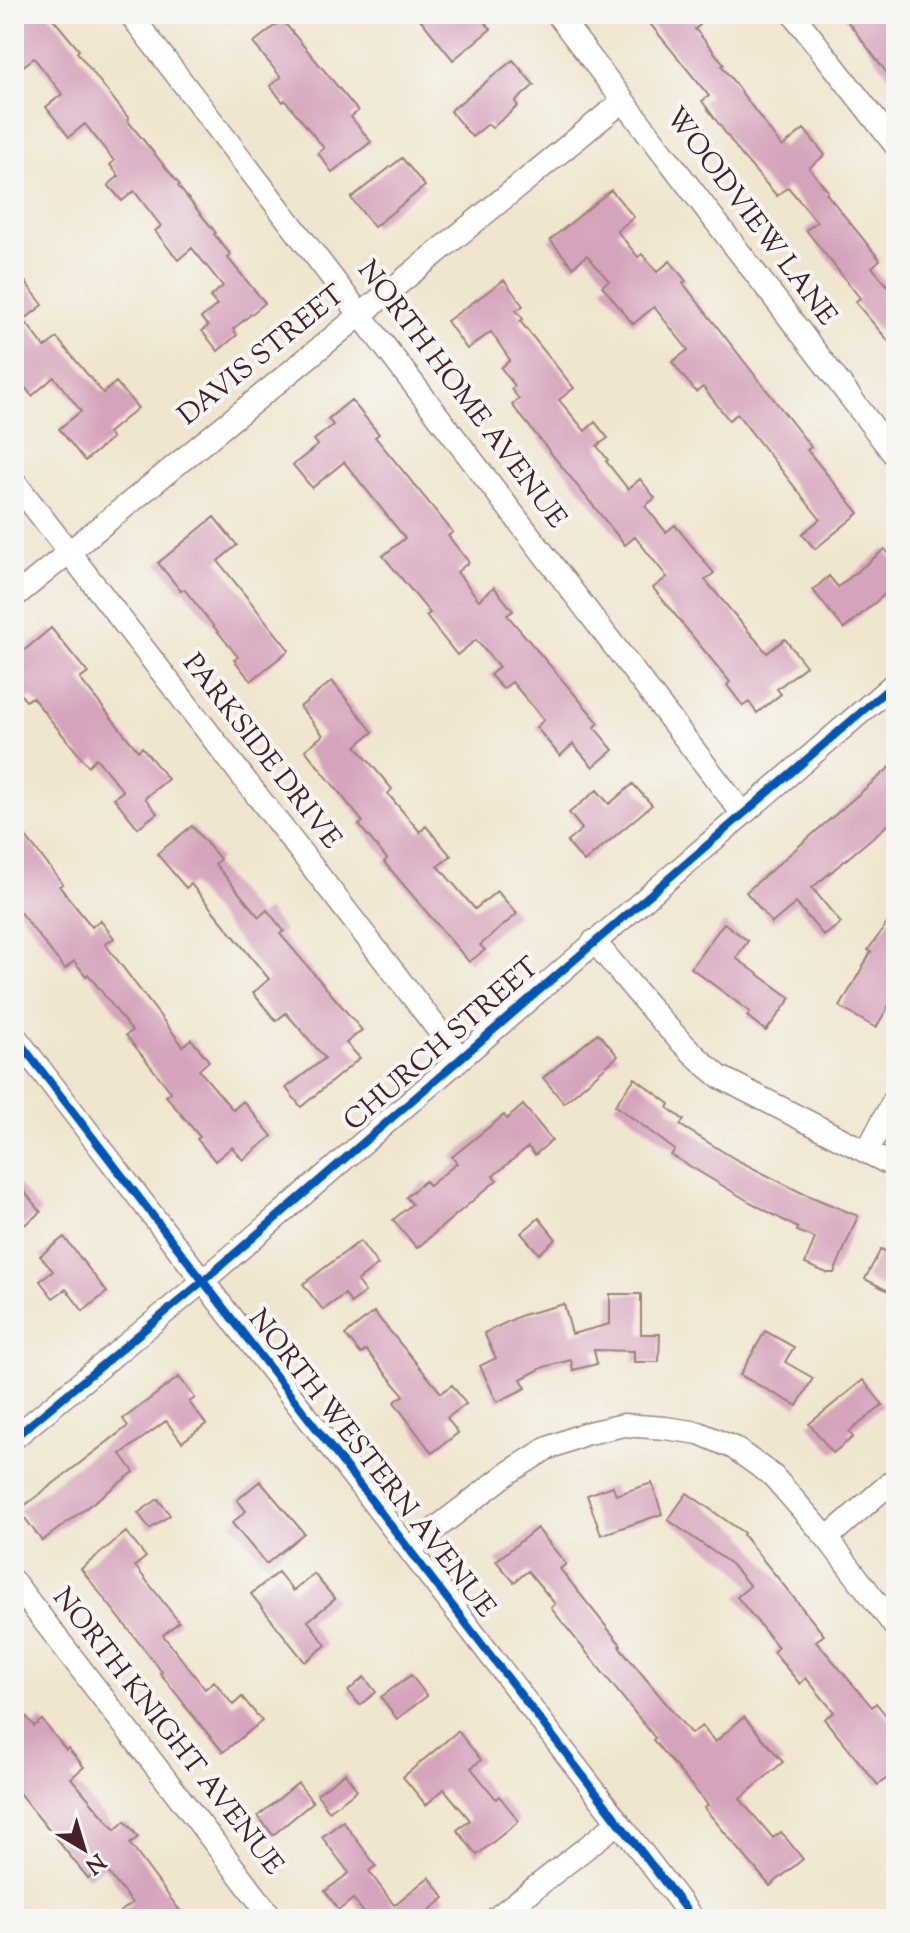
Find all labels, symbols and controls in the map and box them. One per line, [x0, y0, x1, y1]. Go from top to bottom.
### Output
street label: WOODVIEW LANE [654, 99, 846, 335]
street label: NORTH HOME AVENUE [347, 253, 575, 537]
street label: DAVIS STREET [170, 276, 354, 436]
street label: PARKSIDE DRIVE [172, 646, 350, 858]
street label: CHURCH STREET [335, 948, 549, 1141]
street label: NORTH WESTERN AVENUE [238, 1301, 504, 1627]
street label: NORTH KNIGHT AVENUE [45, 1582, 289, 1882]
north arrow [44, 1809, 124, 1889]

